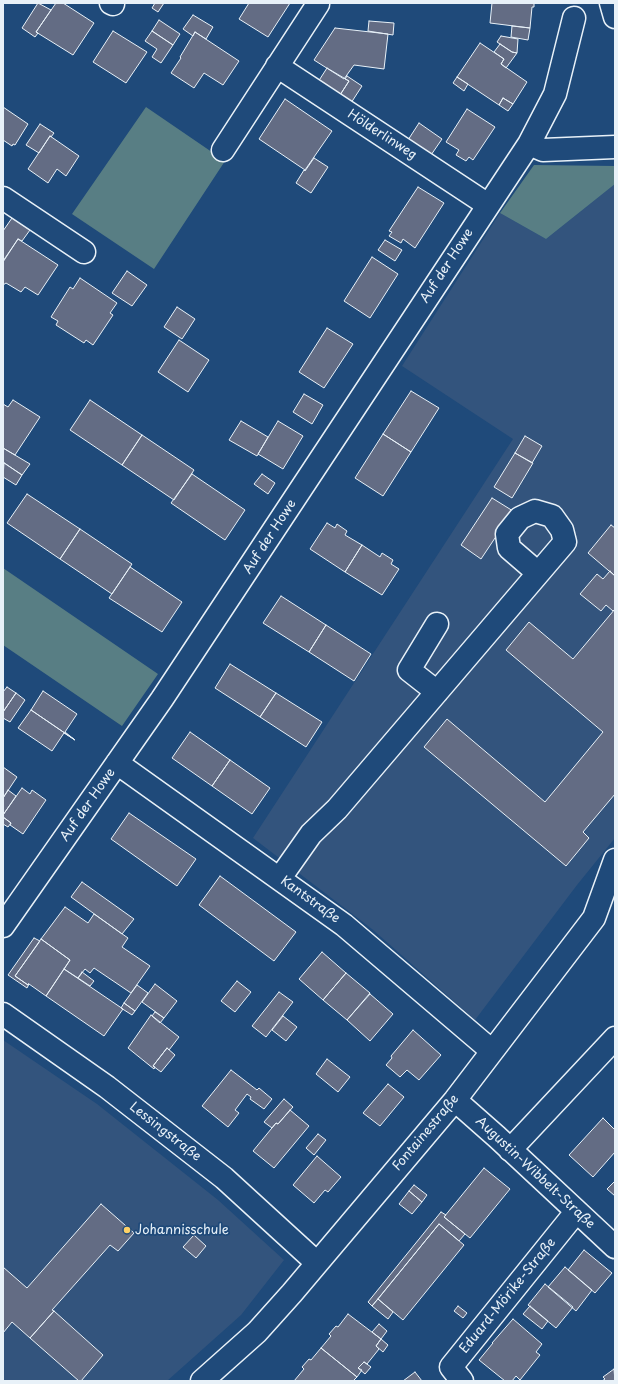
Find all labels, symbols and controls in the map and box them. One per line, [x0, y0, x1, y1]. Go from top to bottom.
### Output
street label: Hölderlinweg [344, 107, 420, 163]
street label: Auf der Howe [417, 226, 477, 306]
street label: Auf der Howe [240, 497, 300, 577]
street label: Auf der Howe [57, 765, 119, 845]
street label: Kantstraße [277, 873, 343, 927]
street label: Fontainestraße [390, 1092, 462, 1174]
street label: Lessingstraße [126, 1099, 204, 1165]
street label: Augustin-Wibbelt-Straße [472, 1114, 598, 1232]
place label: Johannisschule [135, 1222, 229, 1238]
marker: Johannisschule [122, 1225, 132, 1235]
street label: Eduard-Mörike-Straße [457, 1235, 559, 1357]

